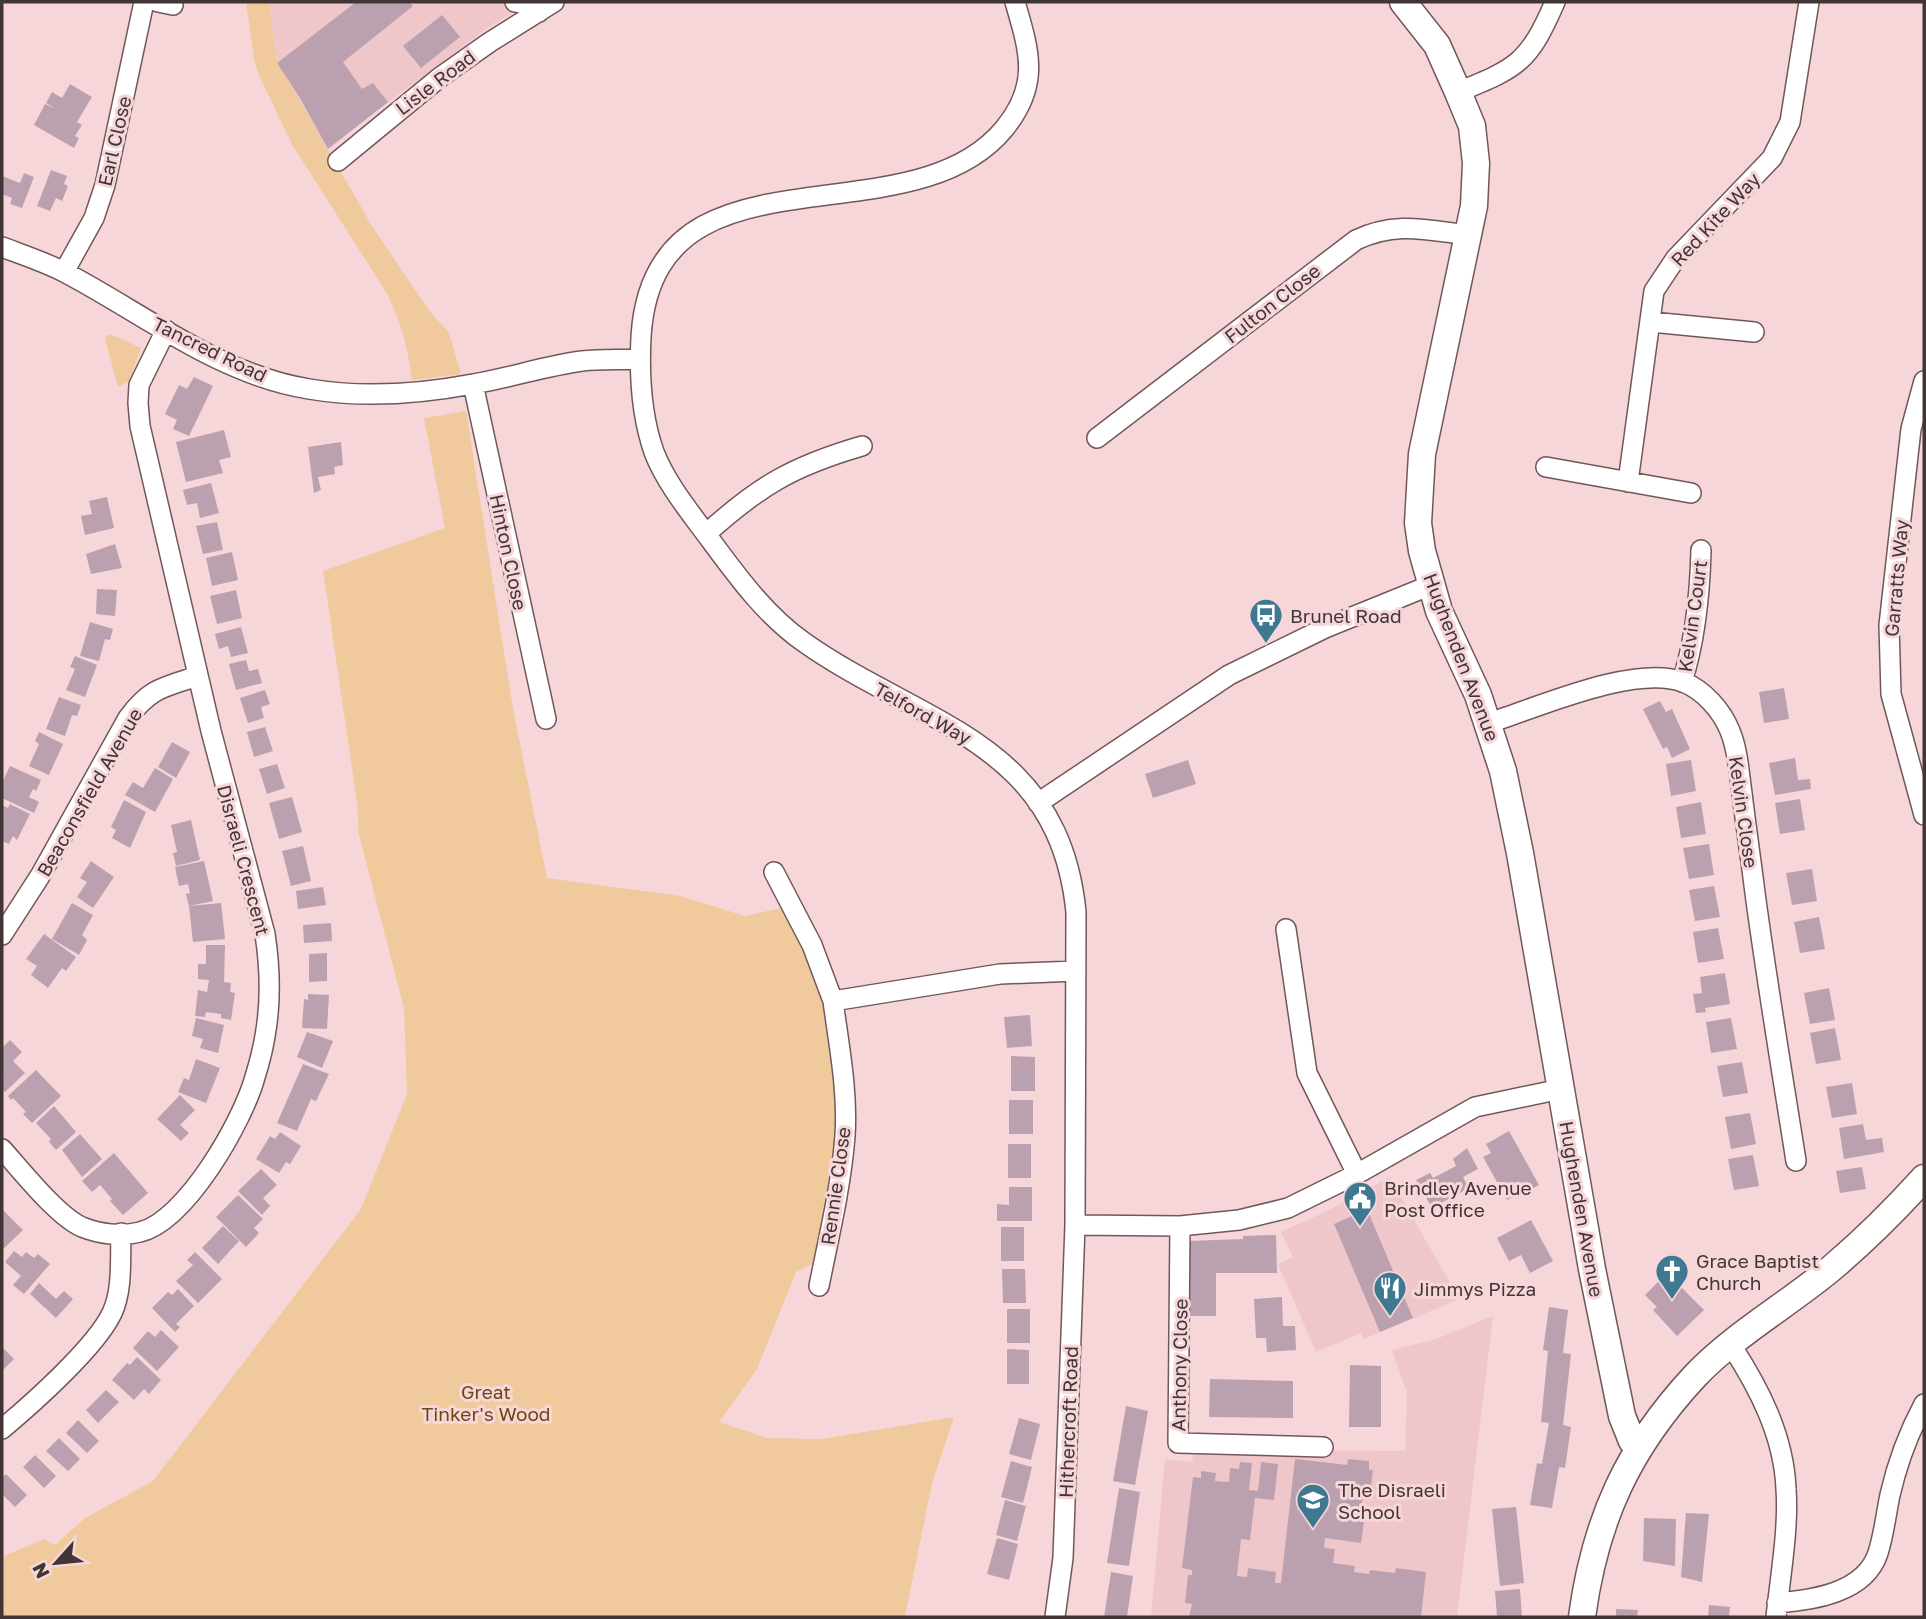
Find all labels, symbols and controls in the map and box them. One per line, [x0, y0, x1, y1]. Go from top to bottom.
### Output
street label: Lisle Road [390, 44, 480, 120]
street label: Earl Close [92, 94, 136, 188]
street label: Red Kite Way [1666, 167, 1765, 271]
street label: Fulton Close [1220, 258, 1324, 348]
street label: Tancred Road [149, 311, 271, 387]
street label: Hinton Close [486, 492, 532, 612]
street label: Garratts Way [1879, 518, 1913, 638]
street label: Kelvin Court [1673, 559, 1711, 673]
street label: Hughenden Avenue [1419, 570, 1505, 744]
bus stop icon: Brunel Road [1247, 596, 1285, 645]
place label: Brunel Road [1290, 604, 1402, 627]
street label: Telford Way [871, 677, 976, 749]
street label: Beaconsfield Avenue [31, 704, 147, 880]
street label: Kelvin Close [1725, 754, 1763, 870]
street label: Disraeli Crescent [213, 782, 275, 938]
street label: Hughenden Avenue [1555, 1119, 1609, 1299]
street label: Rennie Close [815, 1125, 855, 1247]
place label: Brindley Avenue Post Office [1384, 1176, 1532, 1221]
public building icon: Brindley Avenue Post Office [1341, 1179, 1379, 1228]
place label: Grace Baptist Church [1696, 1249, 1819, 1294]
church icon: Grace Baptist Church [1653, 1252, 1691, 1301]
restaurant icon: Jimmys Pizza [1371, 1269, 1409, 1318]
place label: Jimmys Pizza [1414, 1277, 1536, 1300]
street label: Anthony Close [1166, 1298, 1192, 1432]
street label: Hithercroft Road [1054, 1346, 1082, 1498]
park label: Great Tinker's Wood [421, 1380, 551, 1425]
place label: The Disraeli School [1338, 1478, 1446, 1523]
school or university icon: The Disraeli School [1294, 1481, 1332, 1530]
north arrow [21, 1528, 91, 1598]
text: N [27, 1559, 54, 1583]

